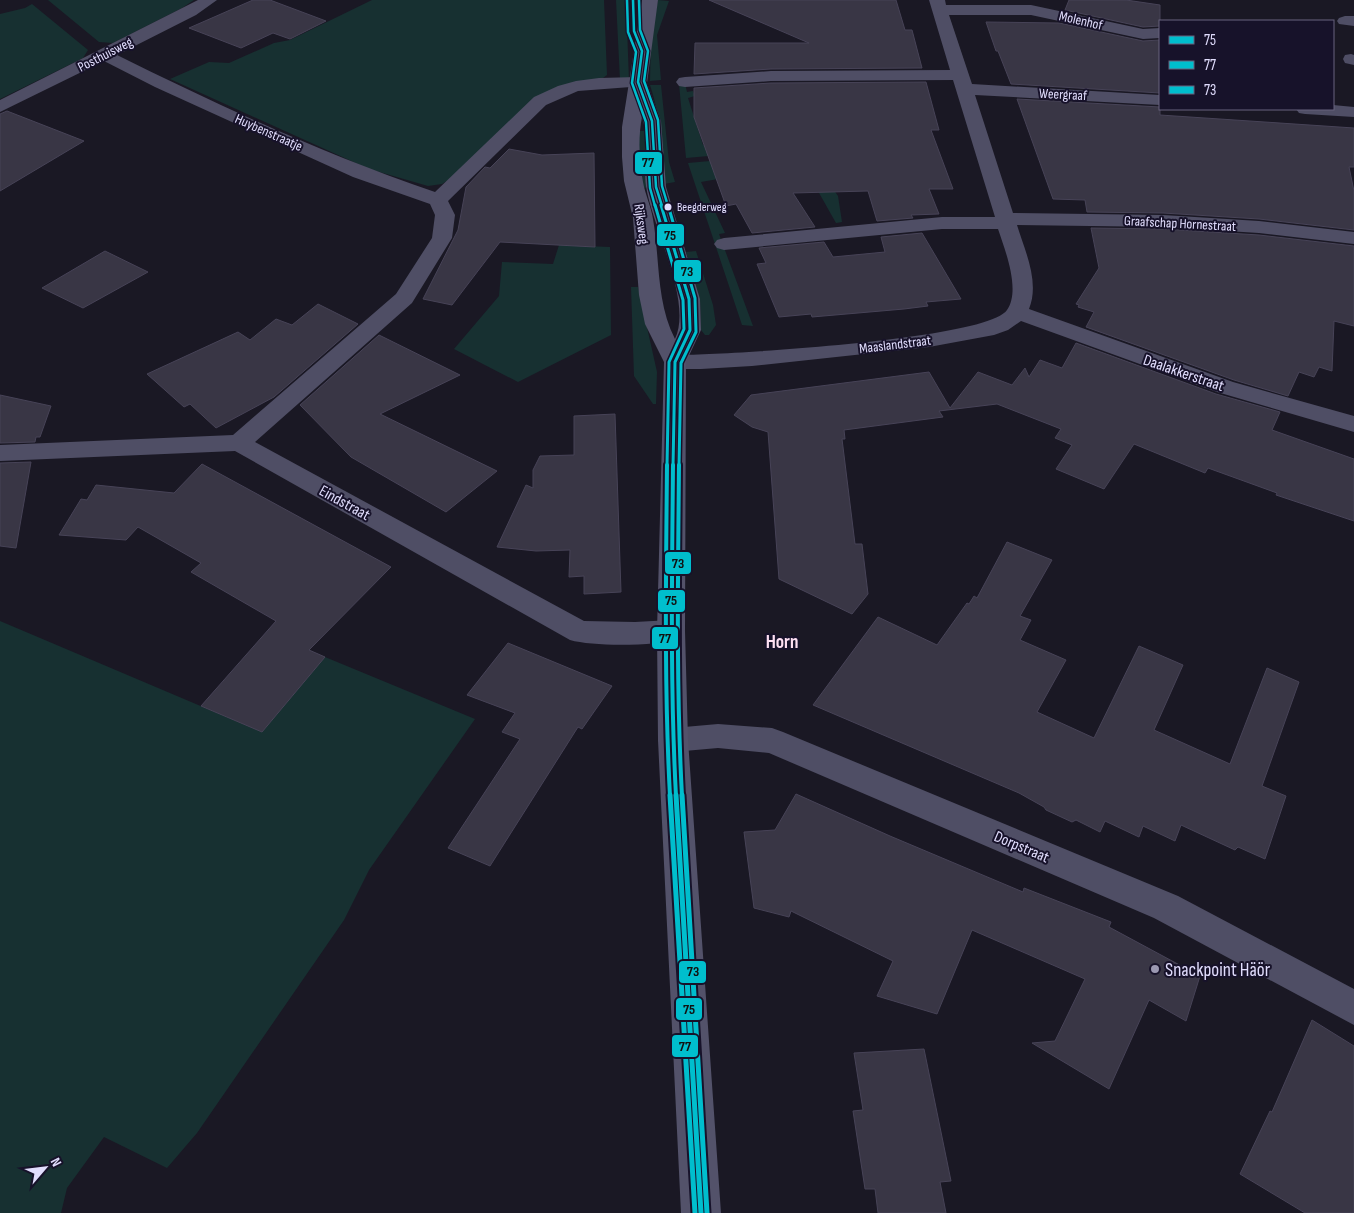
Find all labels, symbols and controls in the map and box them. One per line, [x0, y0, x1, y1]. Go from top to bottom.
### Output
street label: Molenhof [1057, 7, 1105, 34]
legend [1159, 20, 1334, 110]
text: 75 [1204, 31, 1216, 50]
street label: Posthuisweg [75, 33, 136, 76]
text: 77 [1204, 56, 1216, 75]
text: 73 [1204, 81, 1216, 100]
street label: Weergraaf [1039, 85, 1088, 104]
street label: Huybenstraatje [232, 110, 305, 155]
line badge: 77 [634, 151, 663, 175]
text: 77 [642, 154, 655, 171]
place label: Beegderweg [677, 200, 727, 215]
marker: Beegderweg [663, 202, 673, 212]
street label: Rijksweg [630, 203, 653, 246]
street label: Graafschap Hornestraat [1123, 212, 1237, 235]
line badge: 75 [656, 223, 685, 247]
text: 75 [664, 227, 676, 244]
line badge: 73 [673, 259, 702, 283]
text: 73 [681, 263, 693, 280]
street label: Maaslandstraat [858, 332, 932, 357]
street label: Daalakkerstraat [1141, 351, 1226, 396]
street label: Eindstraat [316, 482, 373, 525]
line badge: 73 [664, 551, 692, 575]
text: 73 [672, 555, 684, 572]
line badge: 75 [657, 589, 686, 613]
text: 75 [665, 592, 677, 609]
line badge: 77 [651, 626, 679, 650]
text: 77 [659, 630, 672, 647]
district label: Horn [766, 631, 798, 654]
street label: Dorpstraat [991, 827, 1052, 867]
place label: Snackpoint Häör [1165, 959, 1271, 982]
line badge: 73 [678, 960, 707, 984]
text: 73 [687, 963, 699, 980]
marker: Snackpoint Häör [1149, 963, 1161, 975]
line badge: 75 [675, 997, 703, 1021]
text: 75 [683, 1001, 695, 1018]
line badge: 77 [671, 1034, 699, 1058]
text: 77 [679, 1038, 692, 1055]
north arrow [20, 1143, 70, 1193]
text: N [47, 1155, 65, 1169]

